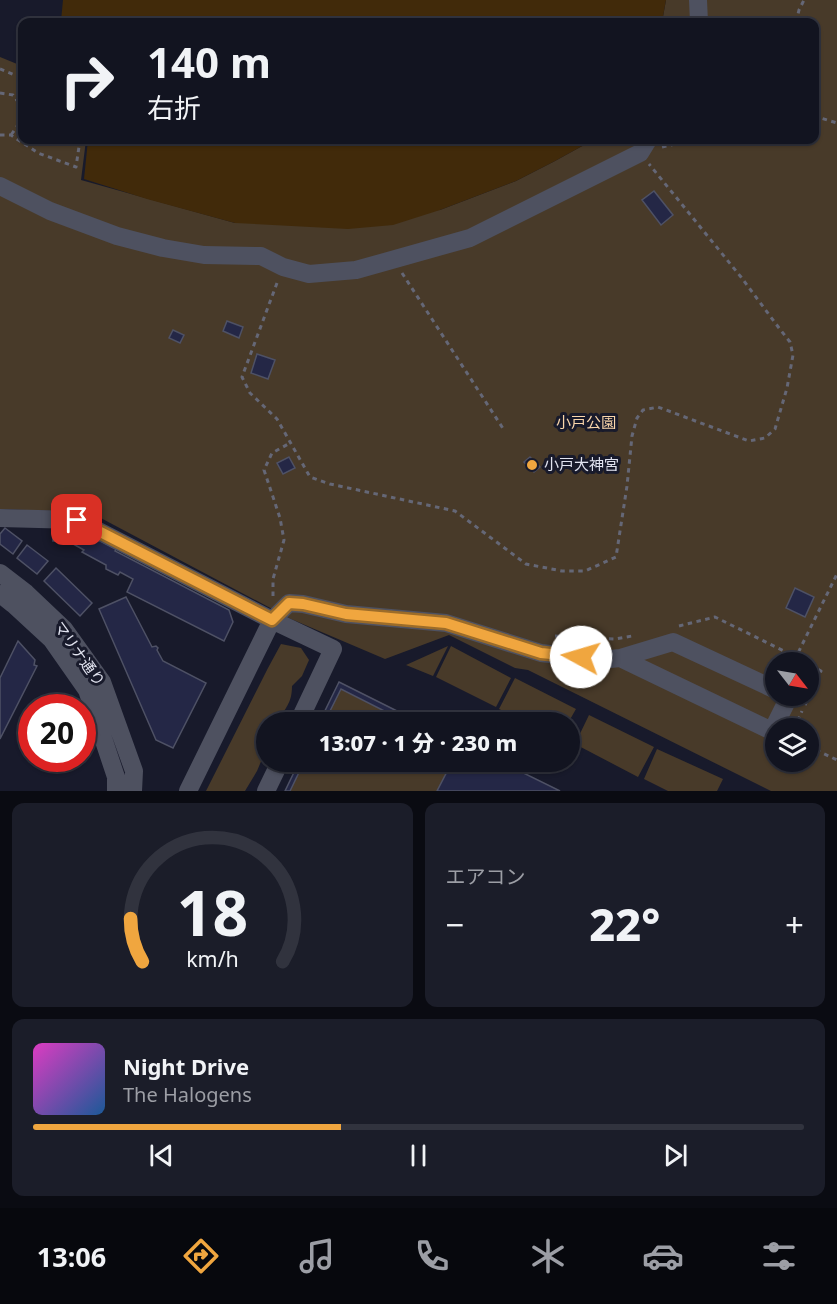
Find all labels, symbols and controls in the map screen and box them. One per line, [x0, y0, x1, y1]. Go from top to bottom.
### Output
text: 140 m [147, 33, 271, 90]
icon: right [48, 42, 126, 120]
text: 右折 [147, 89, 201, 126]
park label: 小戸公園 [556, 412, 616, 432]
place label: 小戸大神宮 [544, 454, 619, 474]
marker: 小戸大神宮 [525, 458, 539, 472]
pin [51, 494, 102, 545]
icon: arrive [60, 503, 93, 536]
street label: マリナ通り [50, 617, 110, 690]
position arrow [549, 625, 613, 689]
north arrow [765, 652, 819, 706]
map controls [765, 652, 819, 772]
speed limit sign: 20 [18, 694, 96, 772]
button: layers [765, 718, 819, 772]
text: 13:07 · 1 分 · 230 m [319, 727, 517, 757]
text: エアコン [446, 863, 526, 890]
text: 18 [177, 869, 248, 954]
text: 22° [589, 893, 660, 954]
text: − [446, 902, 464, 947]
text: + [785, 902, 804, 947]
text: km/h [186, 944, 239, 973]
text: Night Drive [123, 1051, 249, 1081]
text: The Halogens [123, 1081, 252, 1108]
icon: previous [145, 1139, 178, 1172]
icon: pause [402, 1139, 435, 1172]
icon: next [659, 1139, 692, 1172]
icon: directions [180, 1235, 222, 1277]
icon: music [296, 1235, 338, 1277]
icon: phone [411, 1235, 453, 1277]
icon: climate [527, 1235, 569, 1277]
icon: car [642, 1235, 684, 1277]
icon: filters [758, 1235, 800, 1277]
text: 13:06 [37, 1238, 106, 1275]

